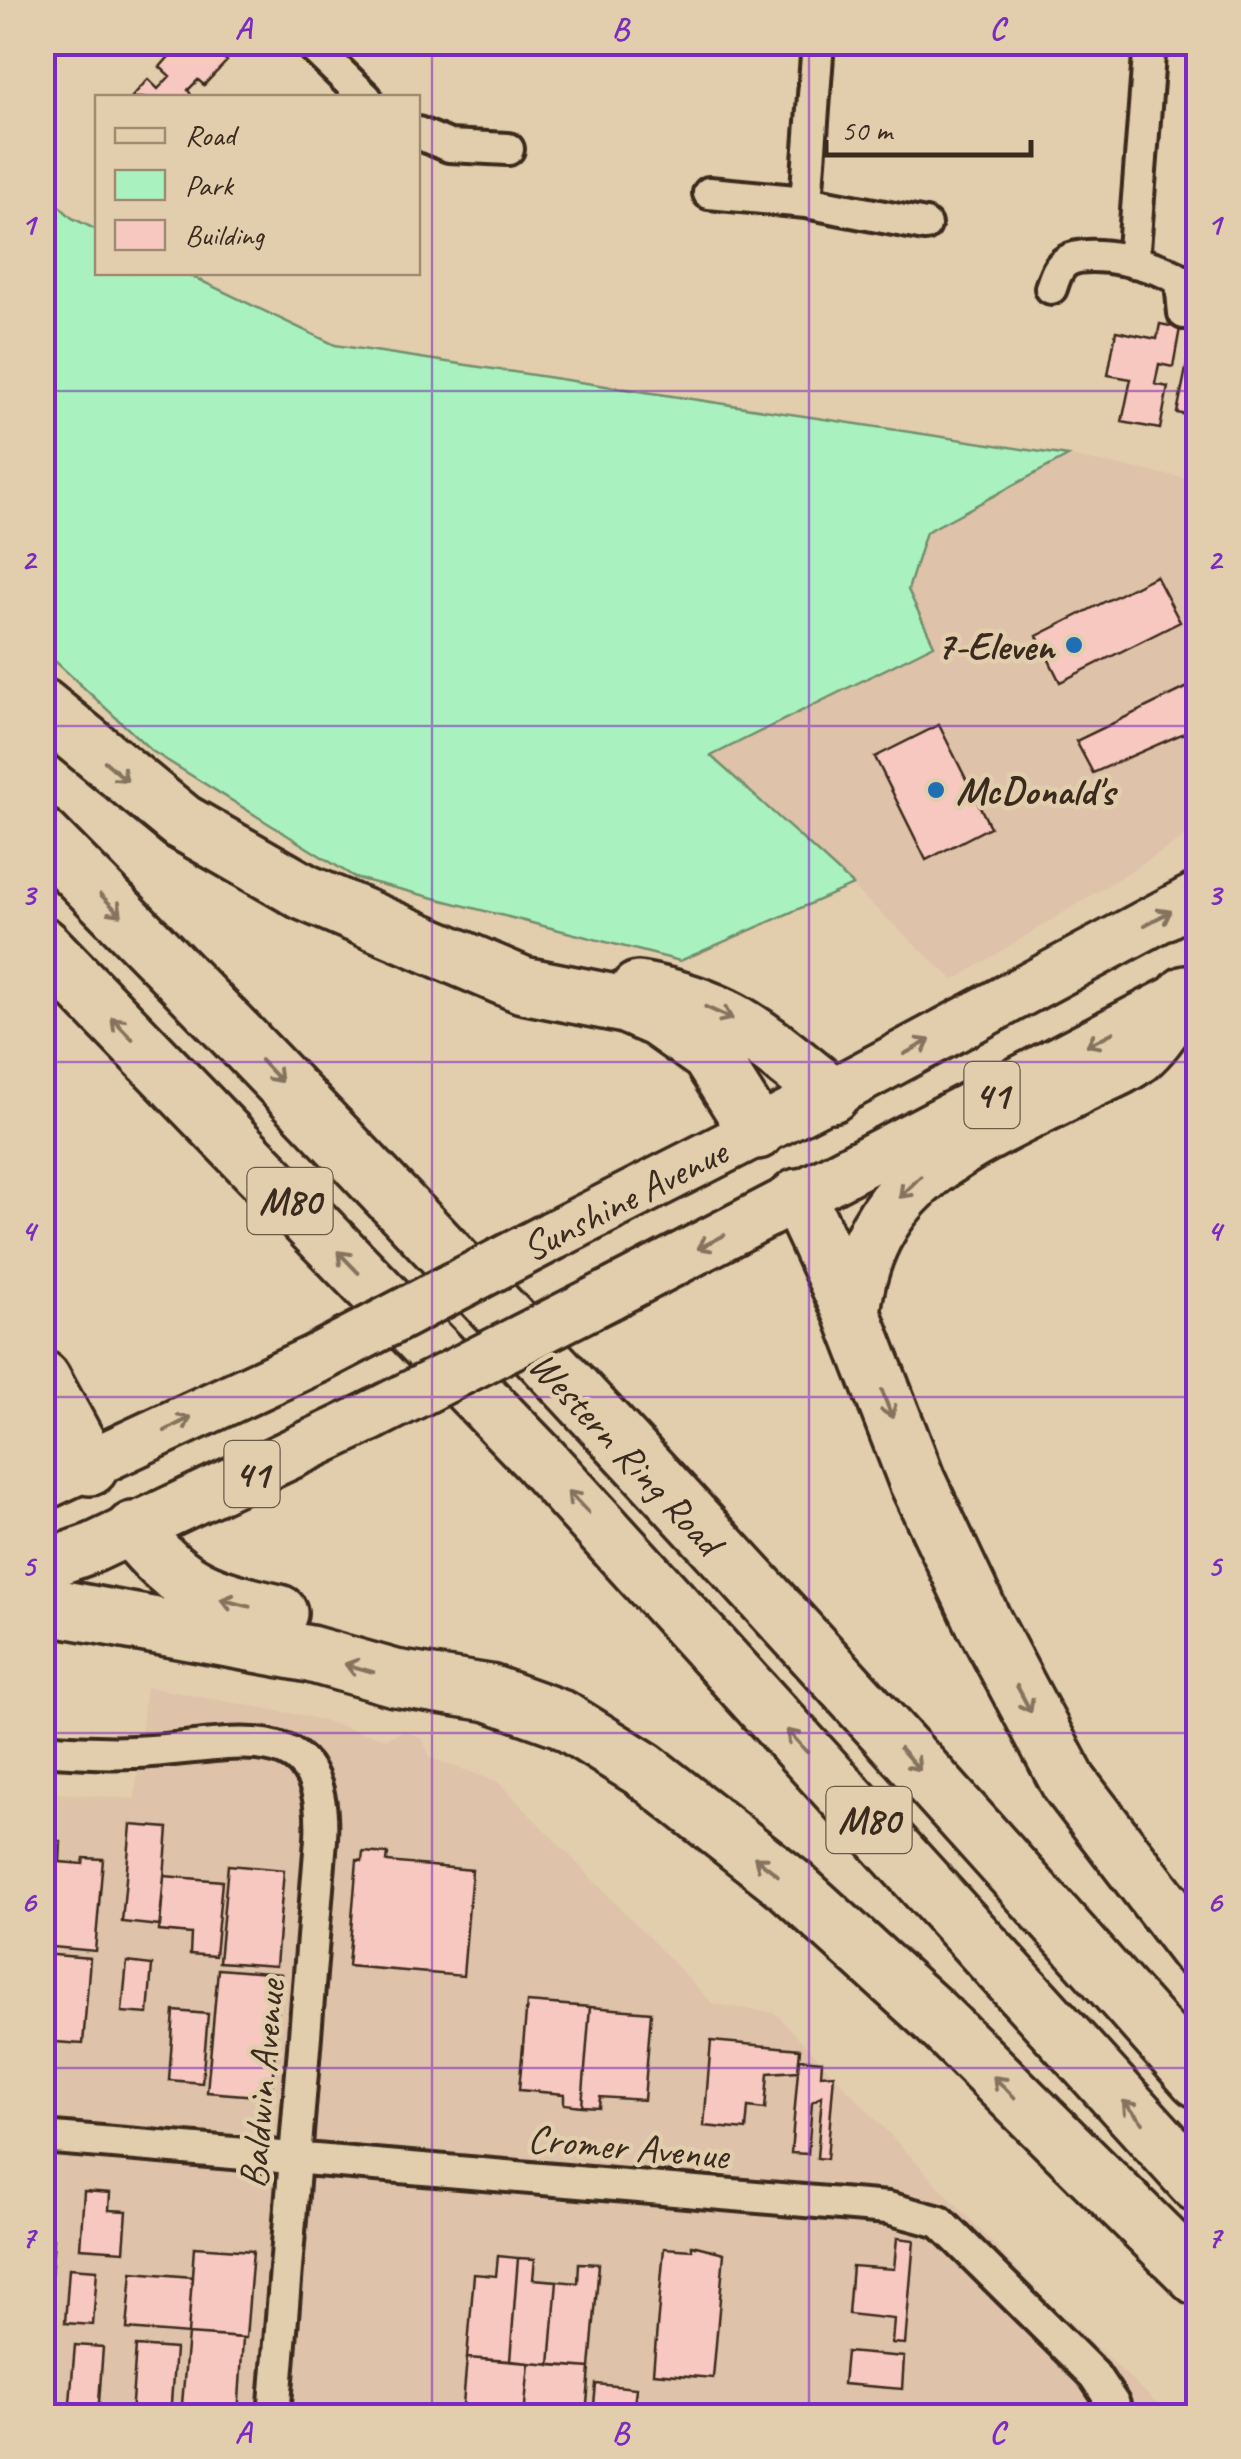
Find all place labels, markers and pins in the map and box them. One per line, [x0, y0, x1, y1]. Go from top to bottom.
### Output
place label: 7-Eleven [936, 621, 1057, 671]
marker: 7-Eleven [1063, 634, 1085, 656]
place label: McDonald's [956, 766, 1118, 816]
marker: McDonald's [925, 779, 947, 801]

